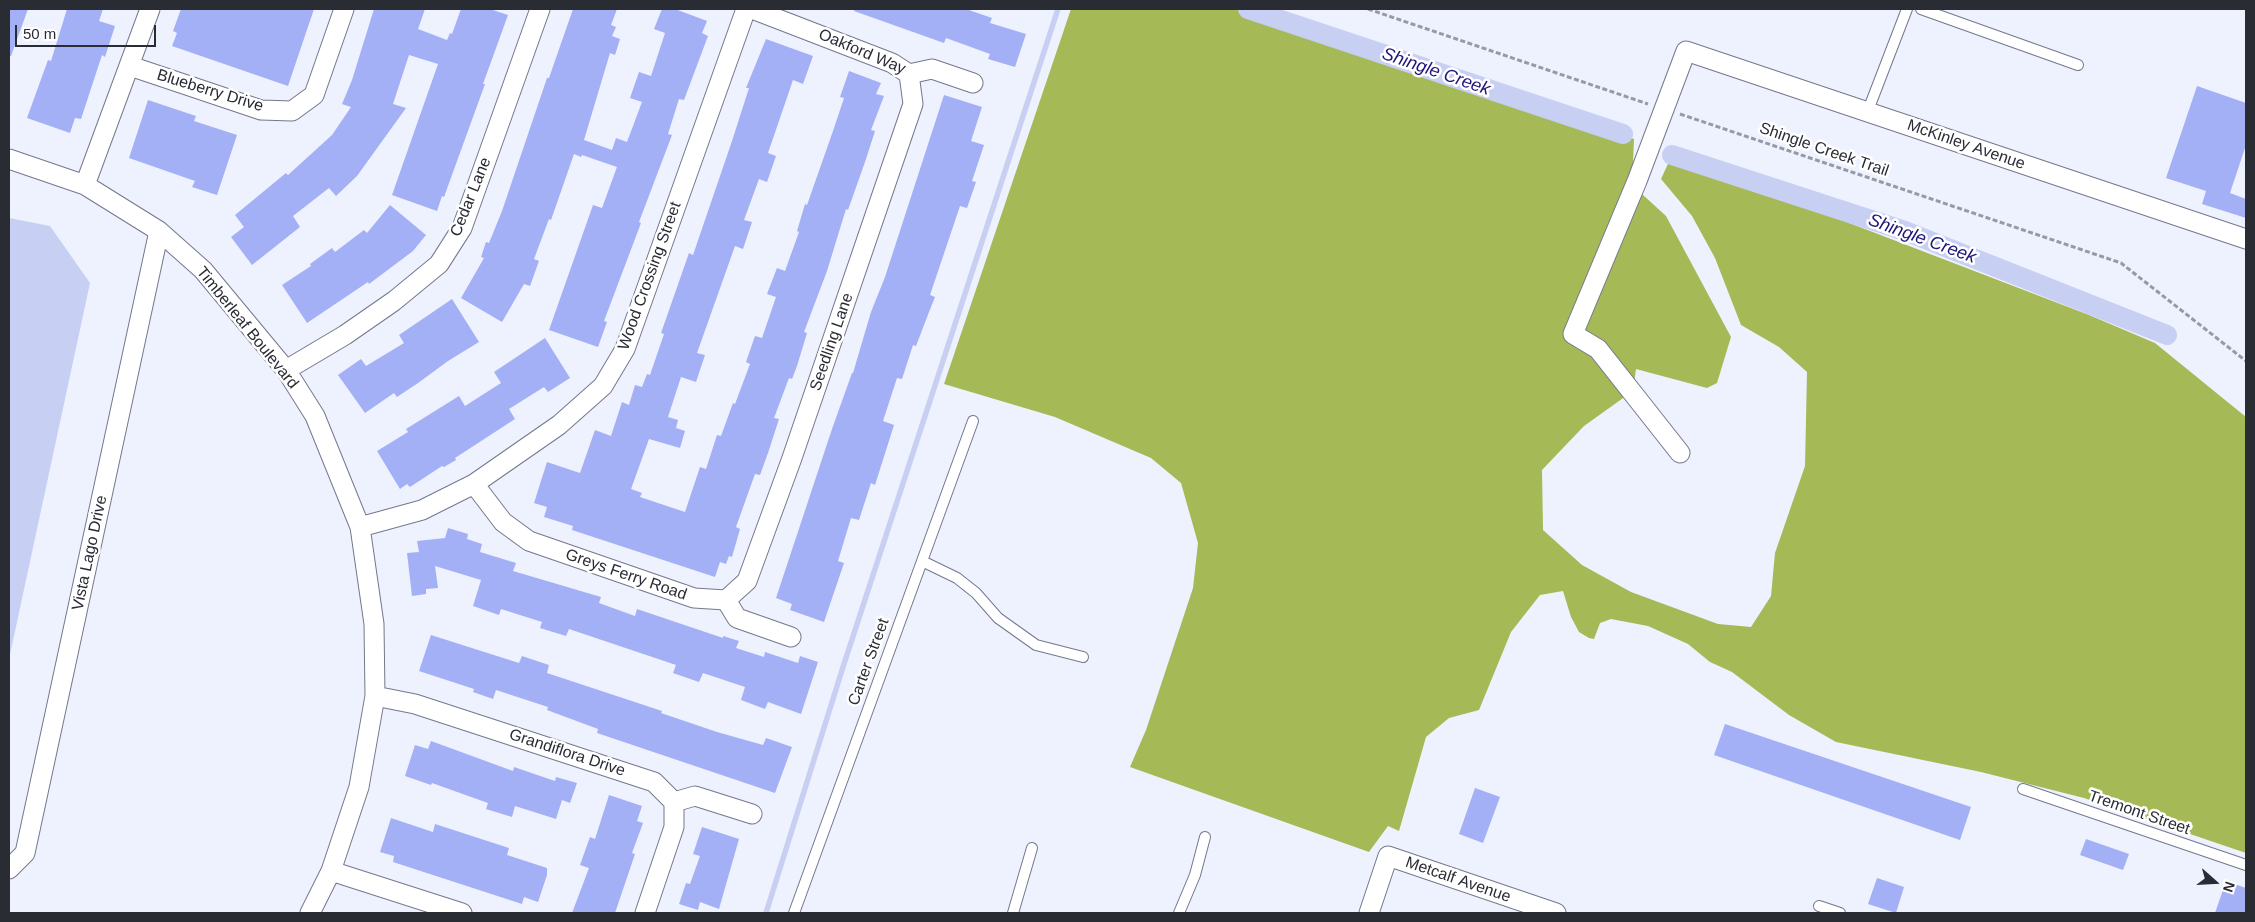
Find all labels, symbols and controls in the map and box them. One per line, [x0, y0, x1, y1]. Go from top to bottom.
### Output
scale bar [18, 15, 159, 47]
text: 50 m [23, 25, 56, 42]
street label: Oakford Way [816, 25, 908, 79]
water label: Shingle Creek [1379, 43, 1493, 101]
street label: Blueberry Drive [154, 66, 266, 116]
street label: McKinley Avenue [1905, 116, 2027, 174]
street label: Shingle Creek Trail [1757, 119, 1891, 181]
street label: Cedar Lane [446, 155, 496, 239]
street label: Wood Crossing Street [614, 199, 686, 353]
water label: Shingle Creek [1865, 210, 1979, 268]
street label: Timberleaf Boulevard [192, 263, 302, 393]
street label: Seedling Lane [806, 291, 858, 393]
street label: Vista Lago Drive [68, 494, 112, 612]
street label: Greys Ferry Road [563, 545, 689, 605]
street label: Carter Street [844, 616, 894, 708]
street label: Grandiflora Drive [507, 725, 627, 781]
street label: Tremont Street [2086, 787, 2192, 839]
street label: Metcalf Avenue [1403, 853, 1513, 907]
north arrow [2190, 857, 2240, 907]
text: N [2220, 879, 2238, 894]

